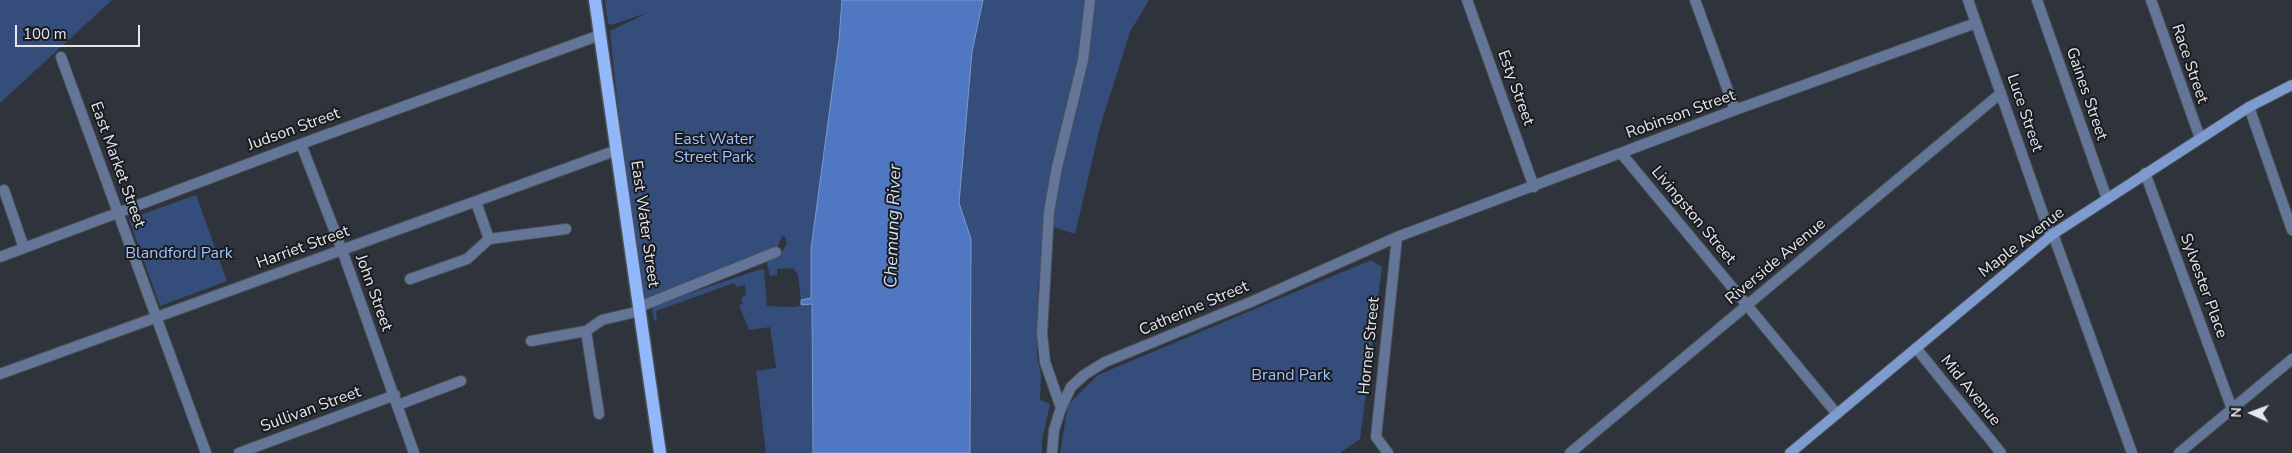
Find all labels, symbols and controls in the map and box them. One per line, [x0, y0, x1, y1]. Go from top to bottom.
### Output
scale bar [18, 15, 142, 47]
street label: Race Street [2166, 22, 2212, 106]
text: 100 m [23, 24, 67, 44]
street label: Gaines Street [2061, 45, 2111, 143]
street label: Esty Street [1493, 48, 1537, 128]
street label: Luce Street [2002, 72, 2046, 154]
street label: Robinson Street [1624, 86, 1738, 144]
street label: East Market Street [85, 99, 149, 231]
street label: Judson Street [245, 104, 343, 156]
park label: East Water Street Park [674, 130, 754, 168]
street label: East Water Street [626, 159, 662, 289]
street label: Livingston Street [1647, 163, 1739, 269]
water label: Chemung River [881, 164, 907, 288]
street label: Maple Avenue [1975, 204, 2069, 282]
street label: Riverside Avenue [1722, 215, 1830, 309]
street label: Harriet Street [254, 222, 352, 274]
street label: Sylvester Place [2175, 231, 2231, 341]
park label: Blandford Park [125, 244, 233, 264]
street label: John Street [350, 252, 396, 334]
street label: Catherine Street [1136, 277, 1252, 341]
street label: Horner Street [1355, 296, 1385, 396]
street label: Mid Avenue [1936, 352, 2004, 430]
park label: Brand Park [1251, 366, 1331, 386]
street label: Sullivan Street [258, 383, 364, 437]
north arrow [2227, 388, 2277, 438]
text: N [2227, 407, 2246, 418]

